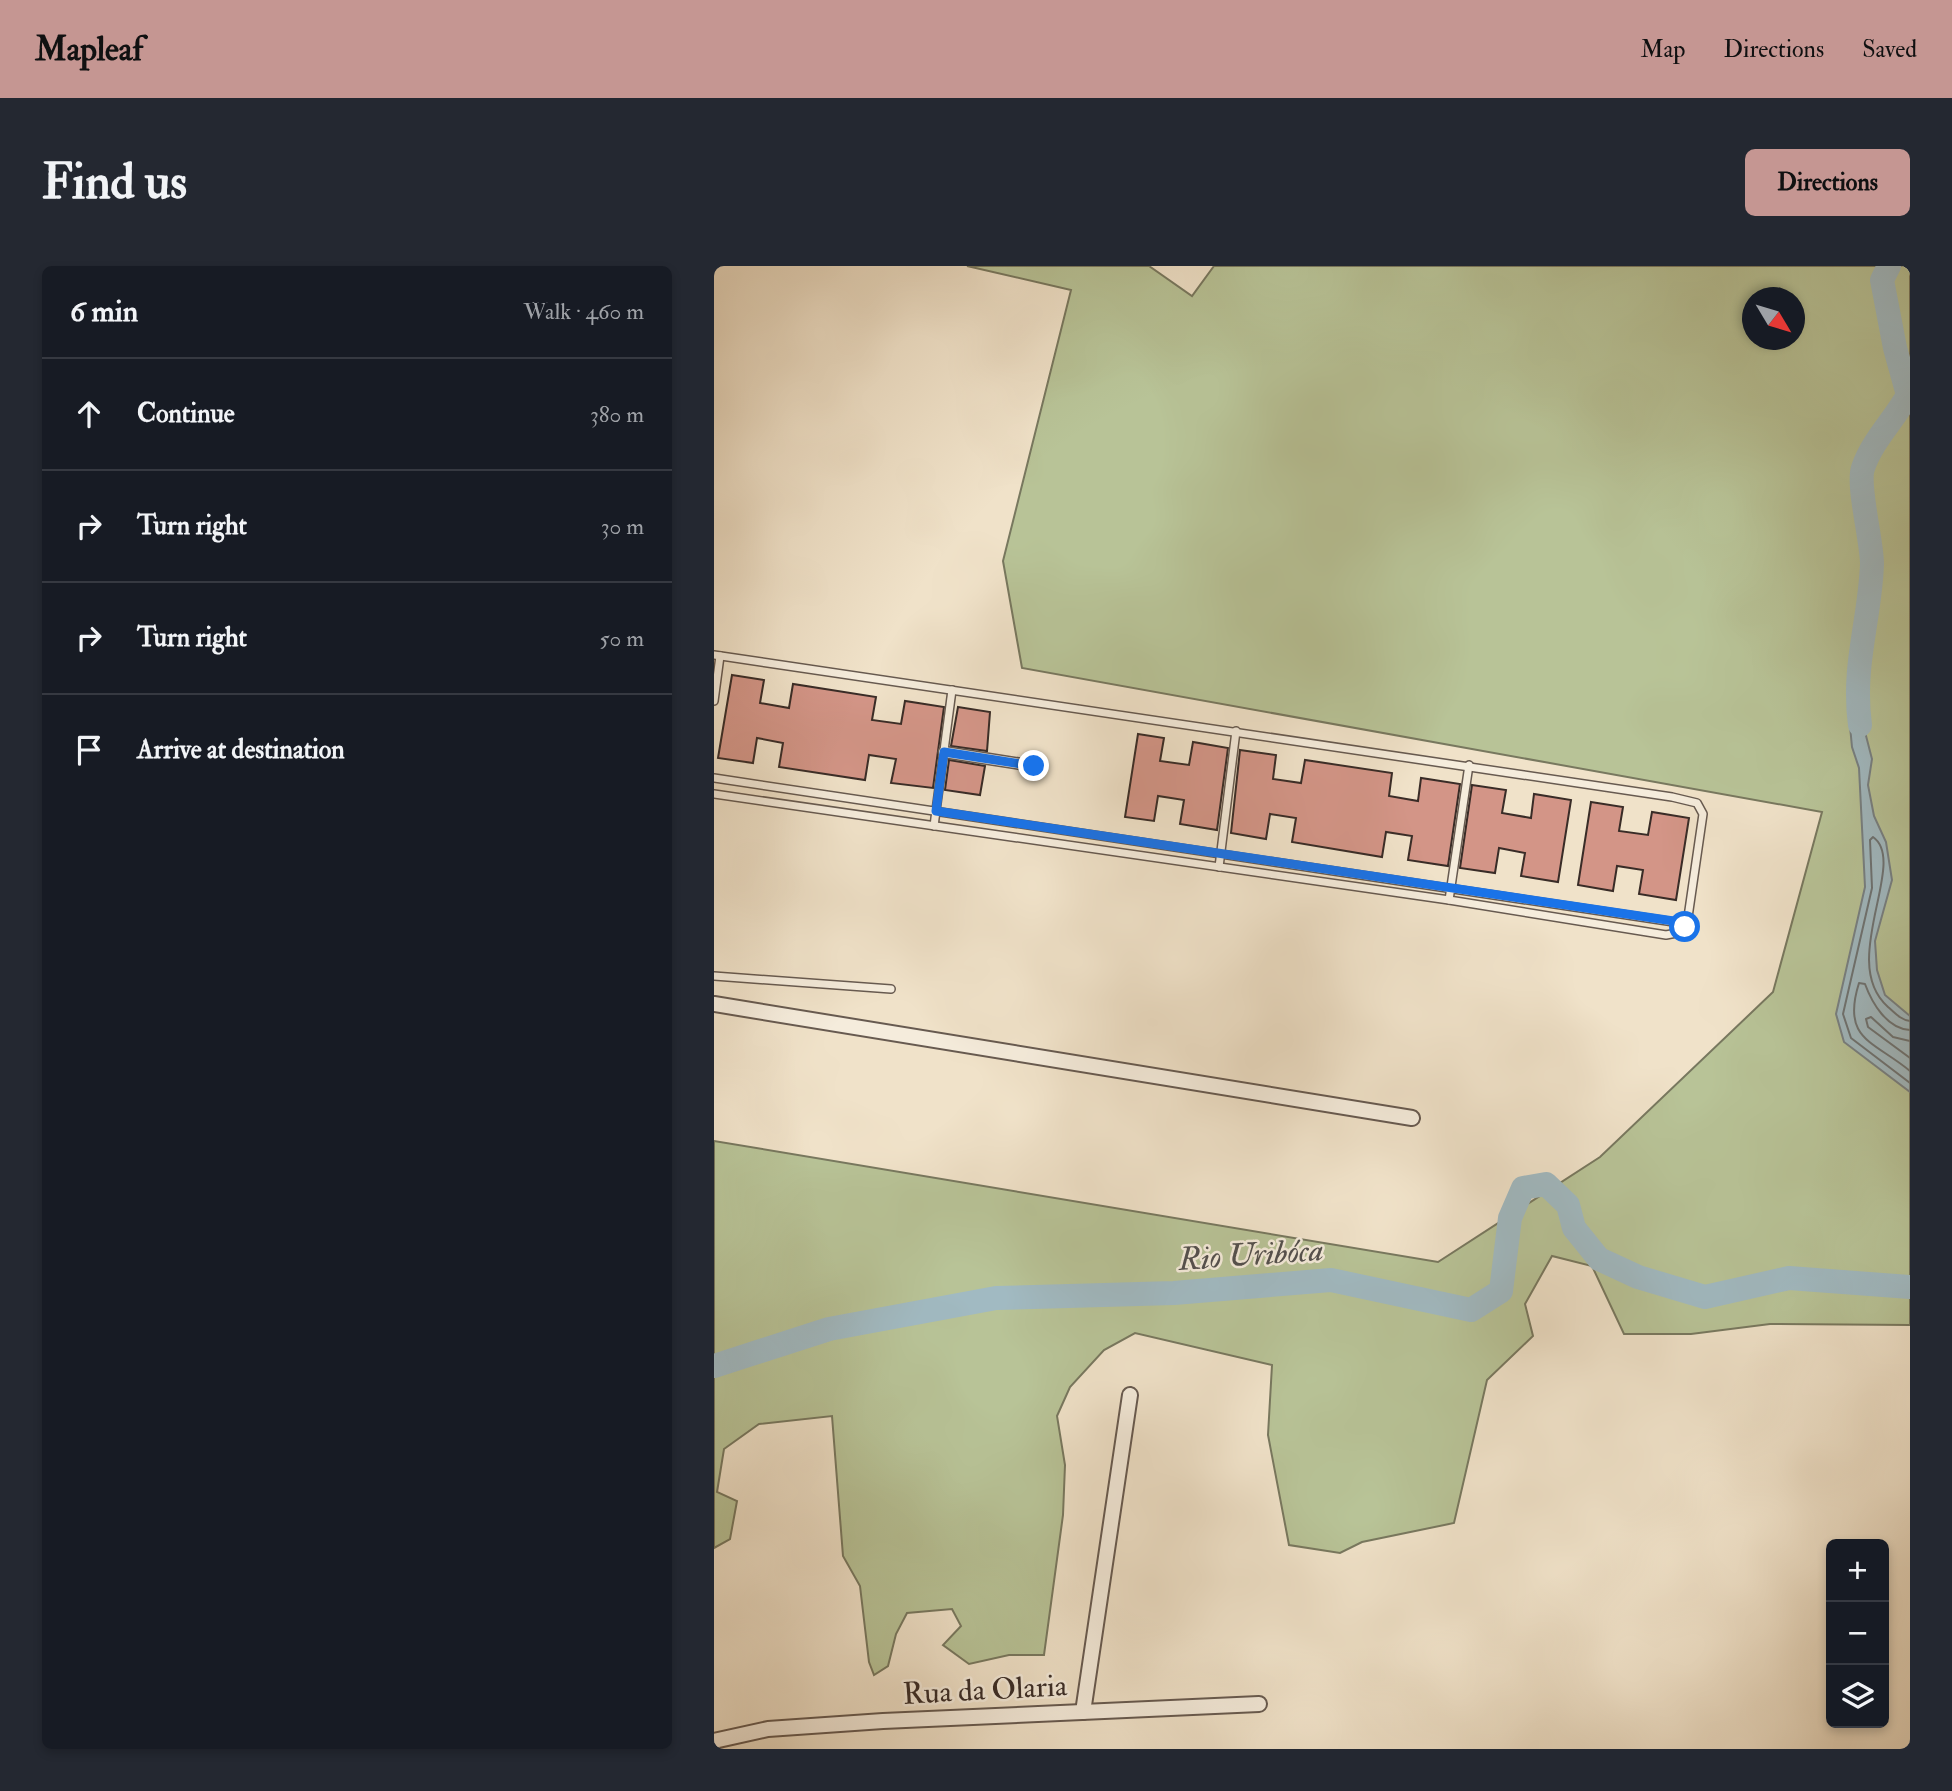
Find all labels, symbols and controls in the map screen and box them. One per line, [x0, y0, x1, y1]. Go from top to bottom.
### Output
text: Mapleaf [35, 29, 143, 70]
text: Map [1640, 34, 1685, 65]
text: Directions [1723, 34, 1824, 65]
text: Saved [1862, 34, 1917, 65]
button: Directions [1745, 149, 1910, 216]
text: Find us [42, 152, 187, 213]
north arrow [1742, 287, 1805, 350]
text: 6 min [70, 293, 138, 330]
text: Walk · 460 m [524, 297, 644, 326]
icon: ahead [70, 395, 108, 433]
text: Continue [137, 398, 235, 430]
text: 380 m [590, 400, 644, 429]
icon: right [70, 507, 108, 545]
text: Turn right [137, 510, 247, 542]
text: 30 m [601, 512, 644, 541]
icon: right [70, 619, 108, 657]
text: Turn right [137, 622, 247, 654]
text: 50 m [600, 624, 644, 653]
icon: arrive [70, 731, 108, 769]
text: Arrive at destination [137, 734, 345, 766]
route end [1018, 750, 1049, 781]
route start [1669, 911, 1700, 942]
water label: Rio Uribóca [1176, 1230, 1325, 1280]
map controls [1826, 1539, 1889, 1728]
button: + [1826, 1539, 1889, 1602]
button: − [1826, 1602, 1889, 1665]
button: layers [1826, 1665, 1889, 1728]
street label: Rua da Olaria [902, 1667, 1069, 1713]

